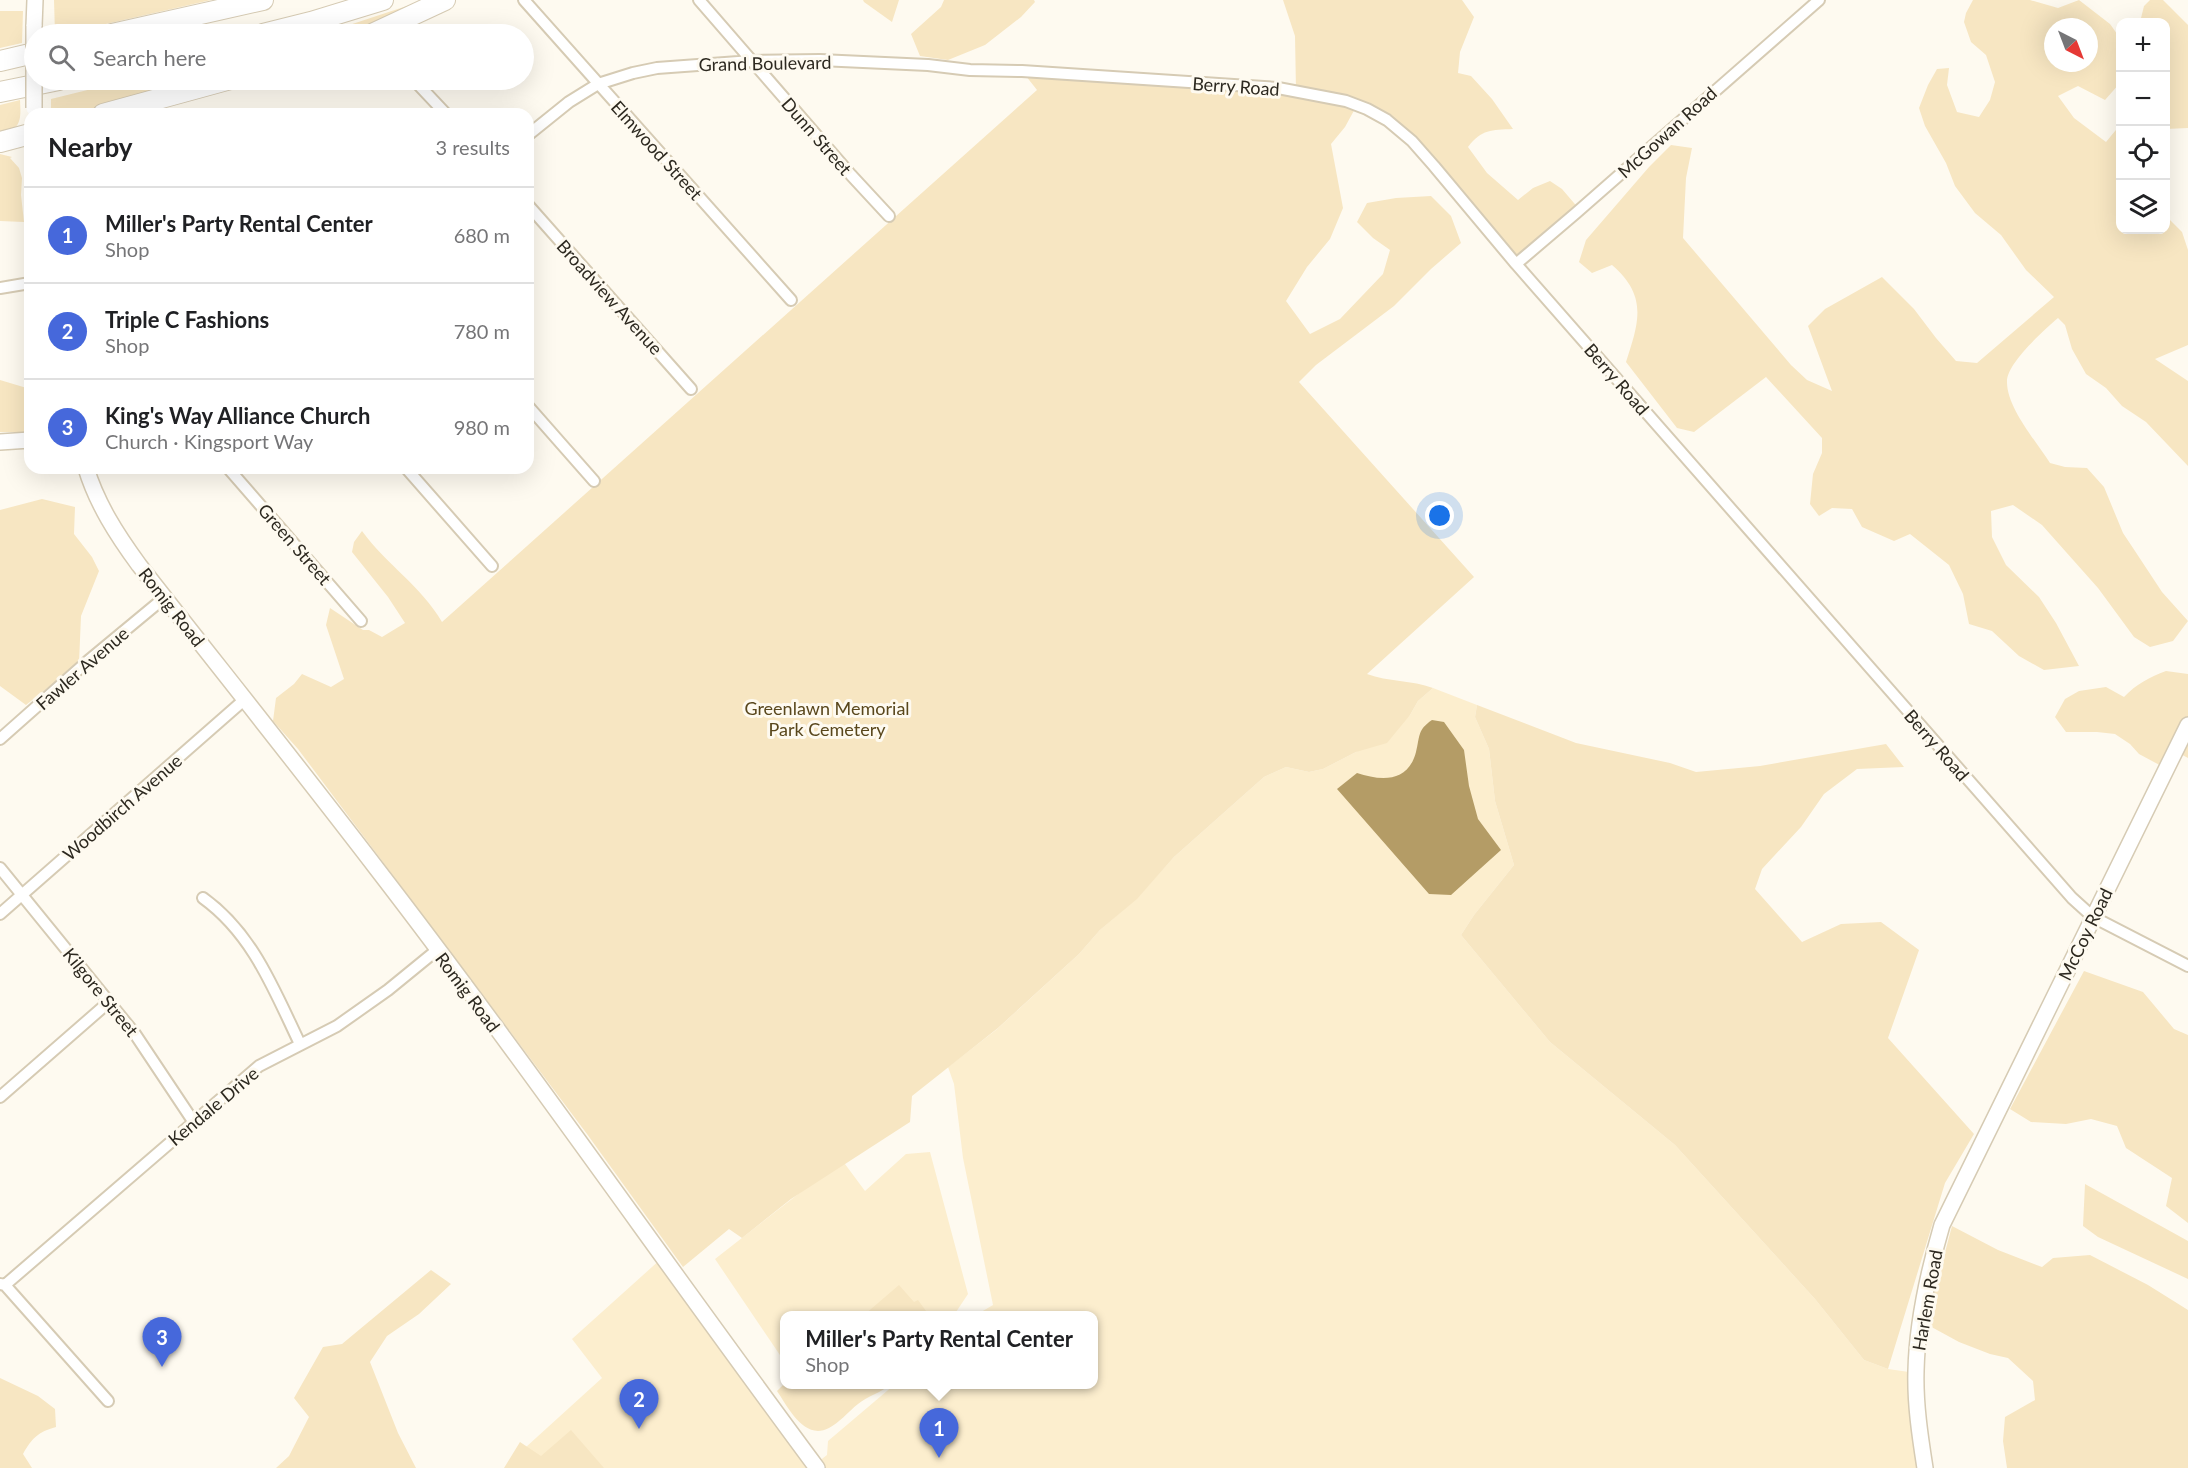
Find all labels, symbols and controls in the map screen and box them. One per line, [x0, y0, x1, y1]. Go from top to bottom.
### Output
north arrow [2044, 18, 2098, 72]
map controls [2116, 18, 2170, 234]
button: + [2116, 18, 2170, 72]
search box [24, 24, 534, 90]
icon: search [45, 41, 78, 74]
text: Search here [93, 44, 206, 71]
street label: Grand Boulevard [698, 51, 832, 75]
street label: Berry Road [1192, 72, 1280, 100]
button: − [2116, 72, 2170, 126]
street label: McGowan Road [1613, 82, 1721, 182]
street label: Dunn Street [777, 93, 857, 180]
street label: Elmwood Street [607, 96, 708, 205]
button: locate [2116, 126, 2170, 180]
text: Nearby [48, 131, 133, 163]
text: 3 results [435, 135, 510, 159]
button: layers [2116, 180, 2170, 234]
text: Miller's Party Rental Center [105, 210, 373, 237]
text: 1 [62, 223, 73, 247]
text: 680 m [454, 223, 510, 247]
street label: Broadview Avenue [553, 235, 667, 359]
text: Shop [105, 237, 149, 261]
text: Triple C Fashions [105, 306, 269, 333]
text: 2 [62, 319, 73, 343]
text: 780 m [454, 319, 510, 343]
text: Shop [105, 333, 149, 357]
street label: Berry Road [1580, 339, 1654, 419]
text: King's Way Alliance Church [105, 402, 370, 429]
text: 3 [62, 415, 73, 439]
text: 980 m [454, 415, 510, 439]
text: Church · Kingsport Way [105, 429, 313, 453]
street label: Green Street [254, 499, 337, 589]
your location [1425, 501, 1454, 530]
street label: Romig Road [134, 563, 210, 651]
street label: Fawler Avenue [31, 622, 133, 714]
park label: Greenlawn Memorial Park Cemetery [744, 697, 910, 740]
street label: Berry Road [1900, 705, 1974, 785]
street label: Woodbirch Avenue [58, 749, 186, 865]
street label: McCoy Road [2053, 884, 2117, 984]
street label: Kilgore Street [59, 943, 144, 1041]
street label: Romig Road [431, 948, 505, 1036]
street label: Kendale Drive [163, 1062, 263, 1150]
street label: Harlem Road [1907, 1248, 1947, 1352]
popup [780, 1311, 1098, 1389]
pin: 3 [142, 1318, 182, 1367]
text: Miller's Party Rental Center [805, 1325, 1073, 1352]
text: Shop [805, 1352, 850, 1376]
pin: 2 [620, 1380, 658, 1429]
pin: 1 [920, 1408, 958, 1458]

